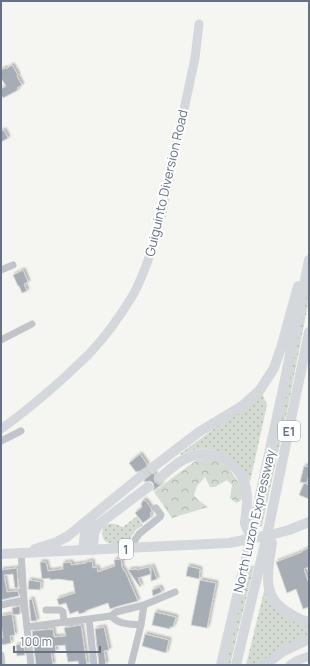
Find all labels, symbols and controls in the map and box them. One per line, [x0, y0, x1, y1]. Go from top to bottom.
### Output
street label: Guiguinto Diversion Road [140, 108, 192, 258]
road number: E1 [278, 421, 300, 441]
street label: North Luzon Expressway [229, 448, 279, 594]
road number: 1 [119, 539, 133, 559]
scale bar [14, 628, 100, 654]
text: 100 m [20, 633, 52, 650]

